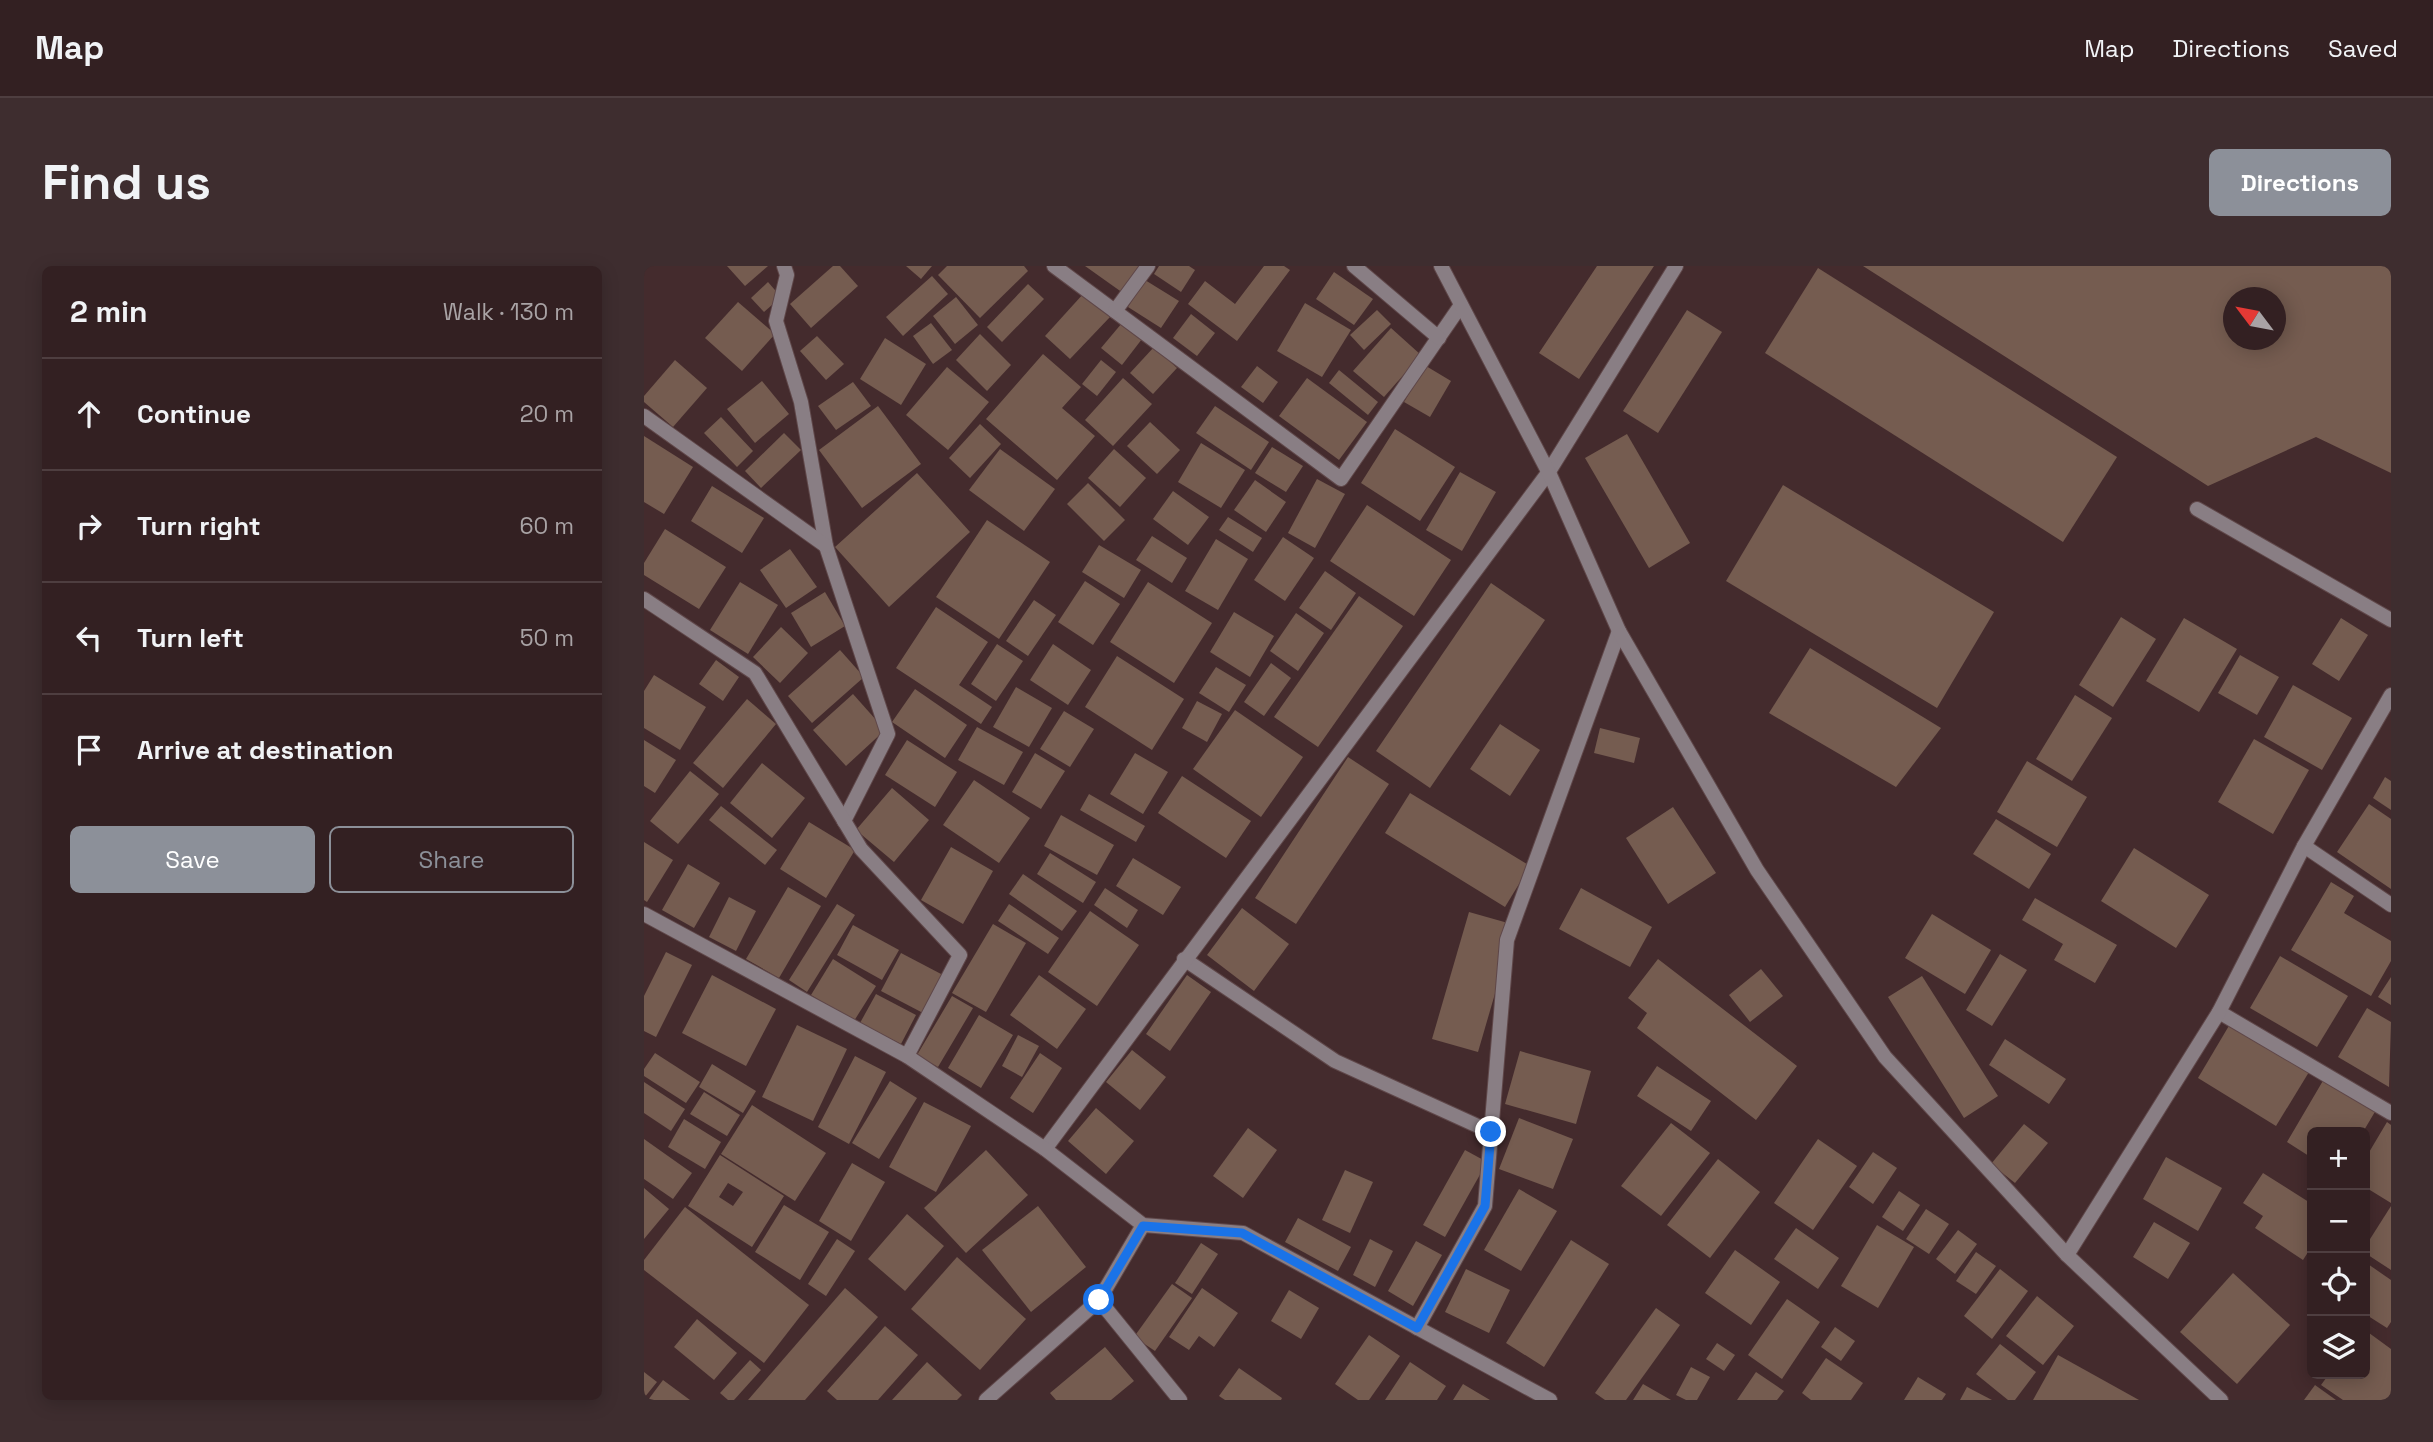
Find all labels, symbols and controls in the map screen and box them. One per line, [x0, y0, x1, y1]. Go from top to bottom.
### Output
text: Map [35, 27, 104, 69]
text: Map [2084, 33, 2134, 64]
text: Directions [2172, 33, 2290, 64]
text: Saved [2328, 33, 2398, 64]
button: Directions [2209, 149, 2391, 216]
text: Find us [42, 151, 211, 213]
north arrow [2223, 287, 2286, 350]
text: 2 min [70, 292, 148, 331]
text: Walk · 130 m [443, 297, 574, 327]
icon: ahead [70, 395, 108, 433]
text: Continue [137, 397, 251, 431]
text: 20 m [520, 399, 574, 429]
icon: right [70, 507, 108, 545]
text: Turn right [137, 509, 261, 543]
text: 60 m [519, 511, 574, 541]
icon: left [70, 619, 108, 657]
text: Turn left [137, 621, 244, 655]
text: 50 m [520, 623, 574, 653]
icon: arrive [70, 731, 108, 769]
text: Arrive at destination [137, 733, 394, 767]
button: Save [70, 826, 315, 893]
button: Share [329, 826, 574, 893]
route end [1475, 1116, 1506, 1147]
map controls [2307, 1127, 2370, 1379]
button: + [2307, 1127, 2370, 1190]
button: − [2307, 1190, 2370, 1253]
button: locate [2307, 1253, 2370, 1316]
route start [1083, 1284, 1114, 1315]
button: layers [2307, 1316, 2370, 1379]

